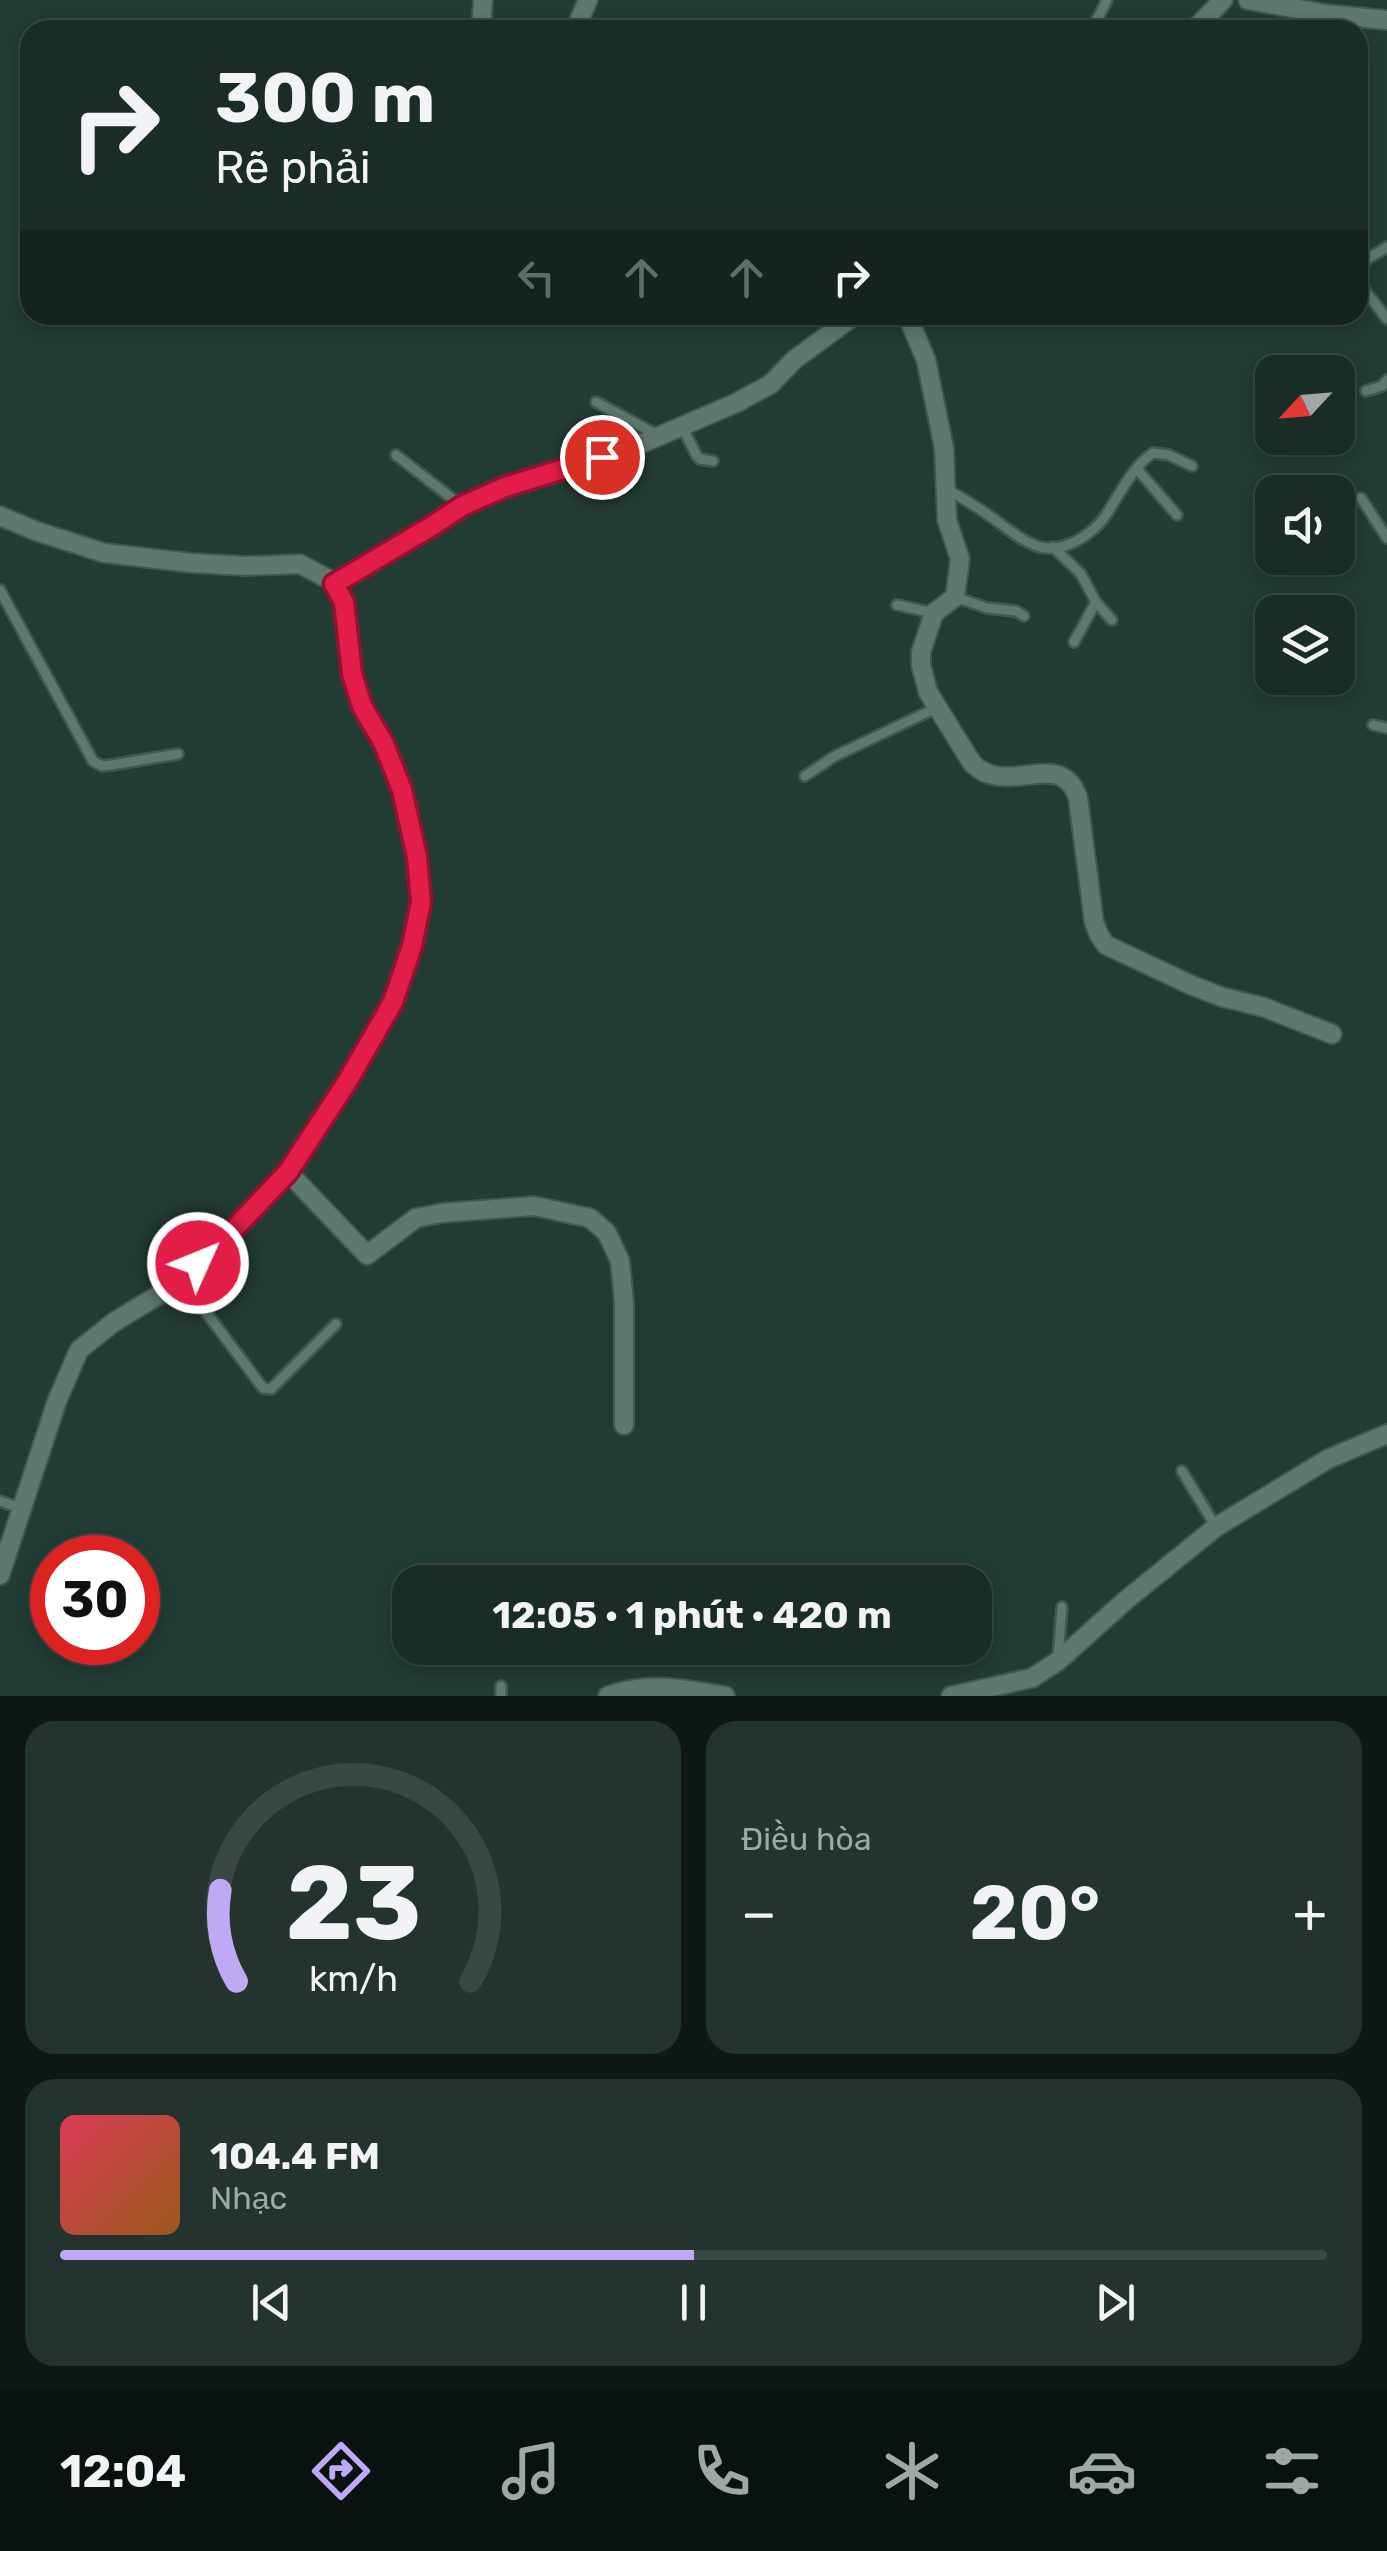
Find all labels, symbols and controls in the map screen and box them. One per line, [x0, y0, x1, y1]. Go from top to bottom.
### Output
text: 300 m [215, 57, 435, 140]
icon: right [50, 60, 180, 190]
text: Rẽ phải [215, 141, 371, 194]
icon: left [509, 250, 564, 305]
icon: ahead [614, 250, 669, 305]
icon: ahead [719, 250, 774, 305]
icon: right [824, 250, 879, 305]
north arrow [1255, 355, 1355, 455]
map controls [1255, 355, 1355, 695]
pin [560, 415, 645, 500]
icon: arrive [575, 430, 630, 485]
button: sound [1255, 475, 1355, 575]
button: layers [1255, 595, 1355, 695]
position arrow [146, 1211, 250, 1315]
speed limit sign: 30 [30, 1535, 160, 1665]
text: 12:05 · 1 phút · 420 m [492, 1592, 892, 1638]
text: Điều hòa [741, 1820, 872, 1858]
text: 23 [285, 1842, 421, 1965]
text: 20° [969, 1869, 1100, 1958]
text: − [741, 1881, 777, 1946]
text: + [1293, 1881, 1327, 1946]
text: km/h [308, 1958, 398, 2000]
text: 104.4 FM [210, 2133, 380, 2179]
text: Nhạc [210, 2179, 287, 2217]
icon: previous [244, 2275, 299, 2330]
icon: pause [666, 2275, 721, 2330]
icon: next [1088, 2275, 1143, 2330]
icon: directions [306, 2436, 376, 2506]
icon: music [496, 2436, 566, 2506]
icon: phone [687, 2436, 757, 2506]
icon: climate [877, 2436, 947, 2506]
icon: car [1067, 2436, 1137, 2506]
icon: filters [1257, 2436, 1327, 2506]
text: 12:04 [60, 2445, 186, 2498]

